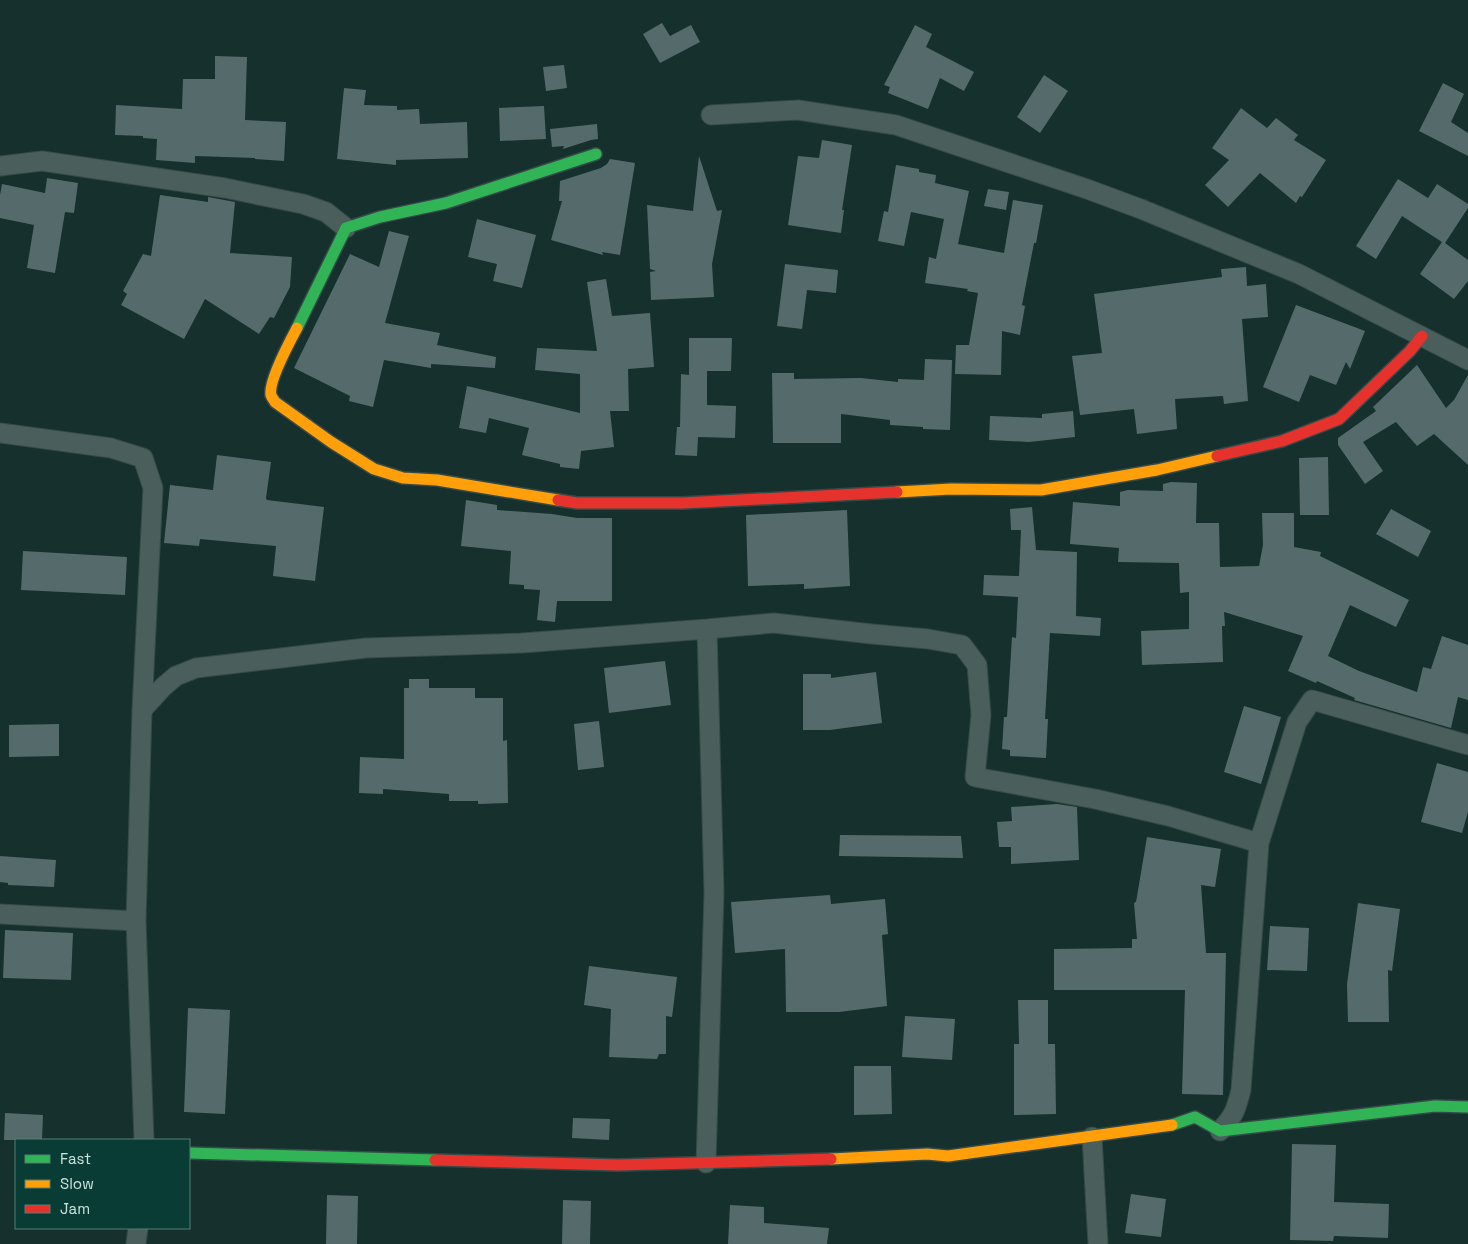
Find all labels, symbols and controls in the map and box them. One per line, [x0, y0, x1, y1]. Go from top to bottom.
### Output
legend [15, 1139, 190, 1229]
text: Fast [60, 1149, 91, 1168]
text: Slow [60, 1174, 94, 1193]
text: Jam [60, 1199, 90, 1218]

